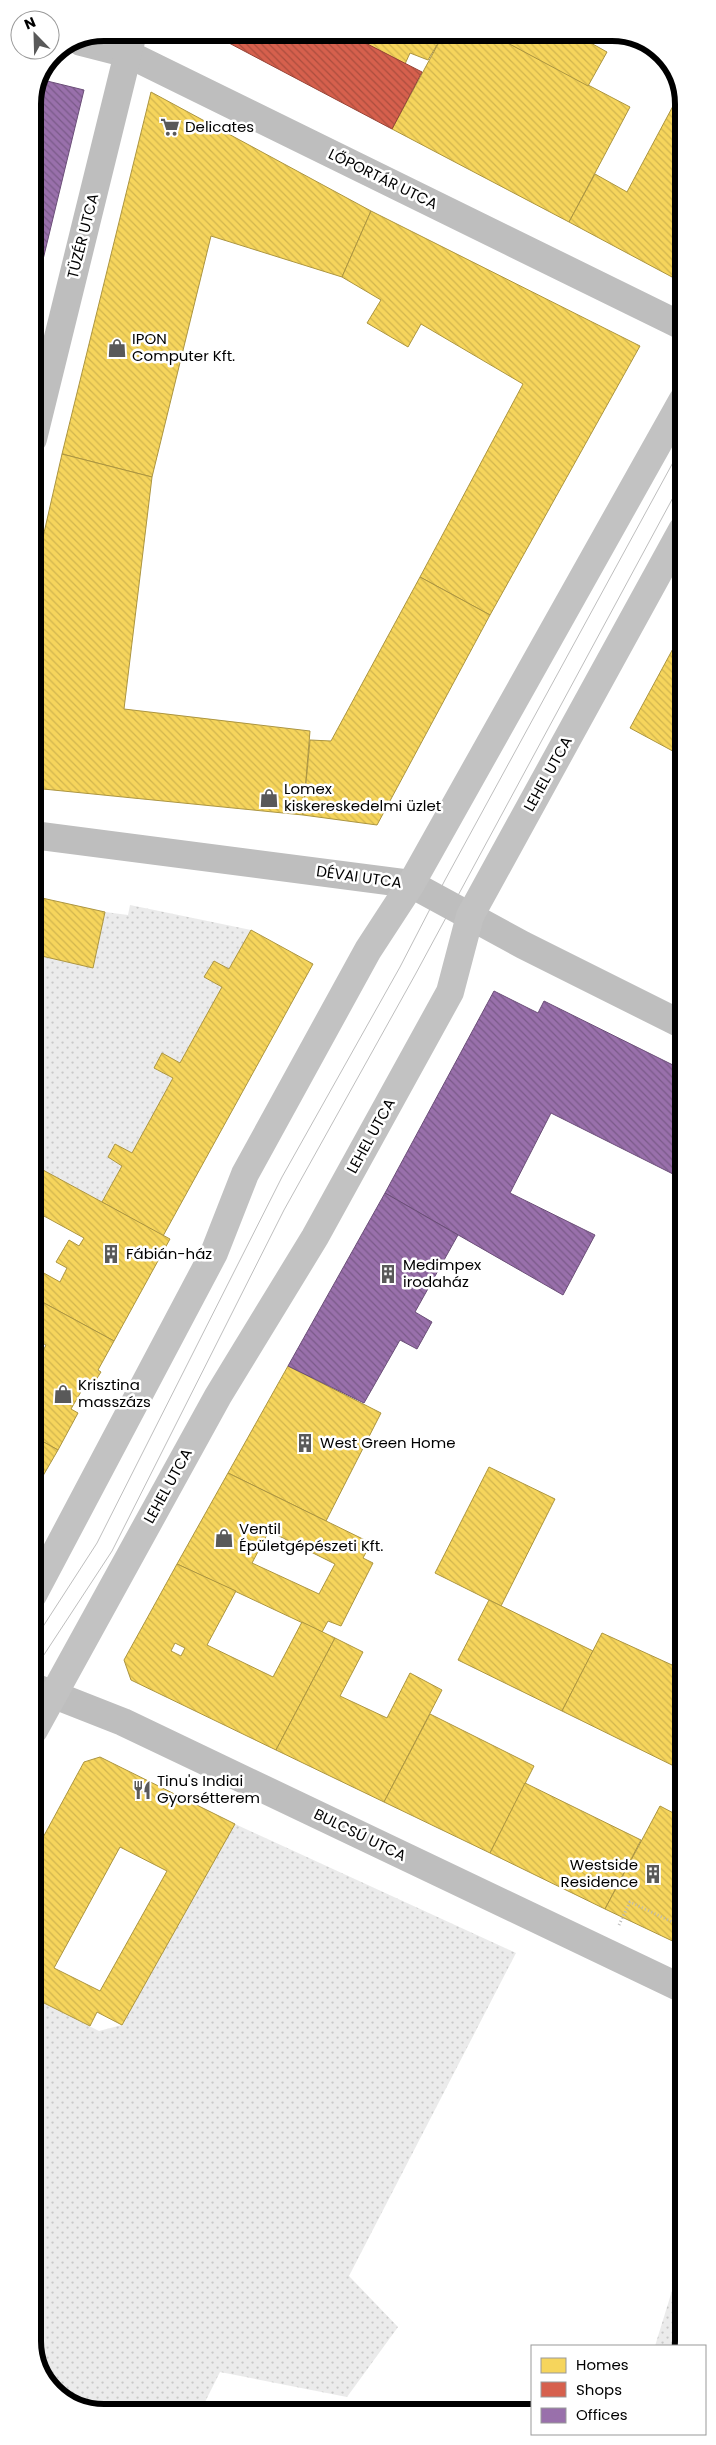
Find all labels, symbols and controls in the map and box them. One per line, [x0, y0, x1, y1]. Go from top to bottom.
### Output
north arrow [10, 10, 60, 60]
text: N [21, 12, 39, 34]
supermarket icon: Delicates [159, 116, 181, 138]
place label: Delicates [185, 116, 254, 137]
street label: LŐPORTÁR UTCA [325, 143, 441, 214]
street label: TÜZÉR UTCA [62, 191, 103, 281]
place label: IPON Computer Kft. [132, 328, 235, 366]
shop icon: IPON Computer Kft. [106, 337, 128, 359]
street label: LEHEL UTCA [518, 733, 577, 815]
place label: Lomex kiskereskedelmi üzlet [284, 778, 441, 816]
shop icon: Lomex kiskereskedelmi üzlet [258, 787, 280, 809]
street label: DÉVAI UTCA [315, 860, 403, 893]
street label: LEHEL UTCA [341, 1095, 400, 1177]
building icon: Fábián-ház [100, 1243, 122, 1265]
place label: Fábián-ház [126, 1243, 212, 1264]
place label: Medimpex irodaház [403, 1254, 481, 1292]
building icon: Medimpex irodaház [377, 1263, 399, 1285]
place label: Krisztina masszázs [78, 1374, 151, 1412]
shop icon: Krisztina masszázs [52, 1383, 74, 1405]
building icon: West Green Home [294, 1432, 316, 1454]
place label: West Green Home [320, 1432, 455, 1453]
street label: LEHEL UTCA [138, 1445, 197, 1527]
place label: Ventil Épületgépészeti Kft. [239, 1518, 383, 1556]
shop icon: Ventil Épületgépészeti Kft. [213, 1527, 235, 1549]
place label: Tinu's Indiai Gyorsétterem [157, 1770, 260, 1808]
restaurant icon: Tinu's Indiai Gyorsétterem [131, 1779, 153, 1801]
street label: BULCSÚ UTCA [311, 1803, 410, 1866]
place label: Westside Residence [561, 1854, 638, 1892]
building icon: Westside Residence [642, 1863, 664, 1885]
legend [531, 2345, 706, 2435]
text: Homes [576, 2354, 629, 2375]
text: Shops [576, 2379, 622, 2400]
text: Offices [576, 2404, 628, 2425]

